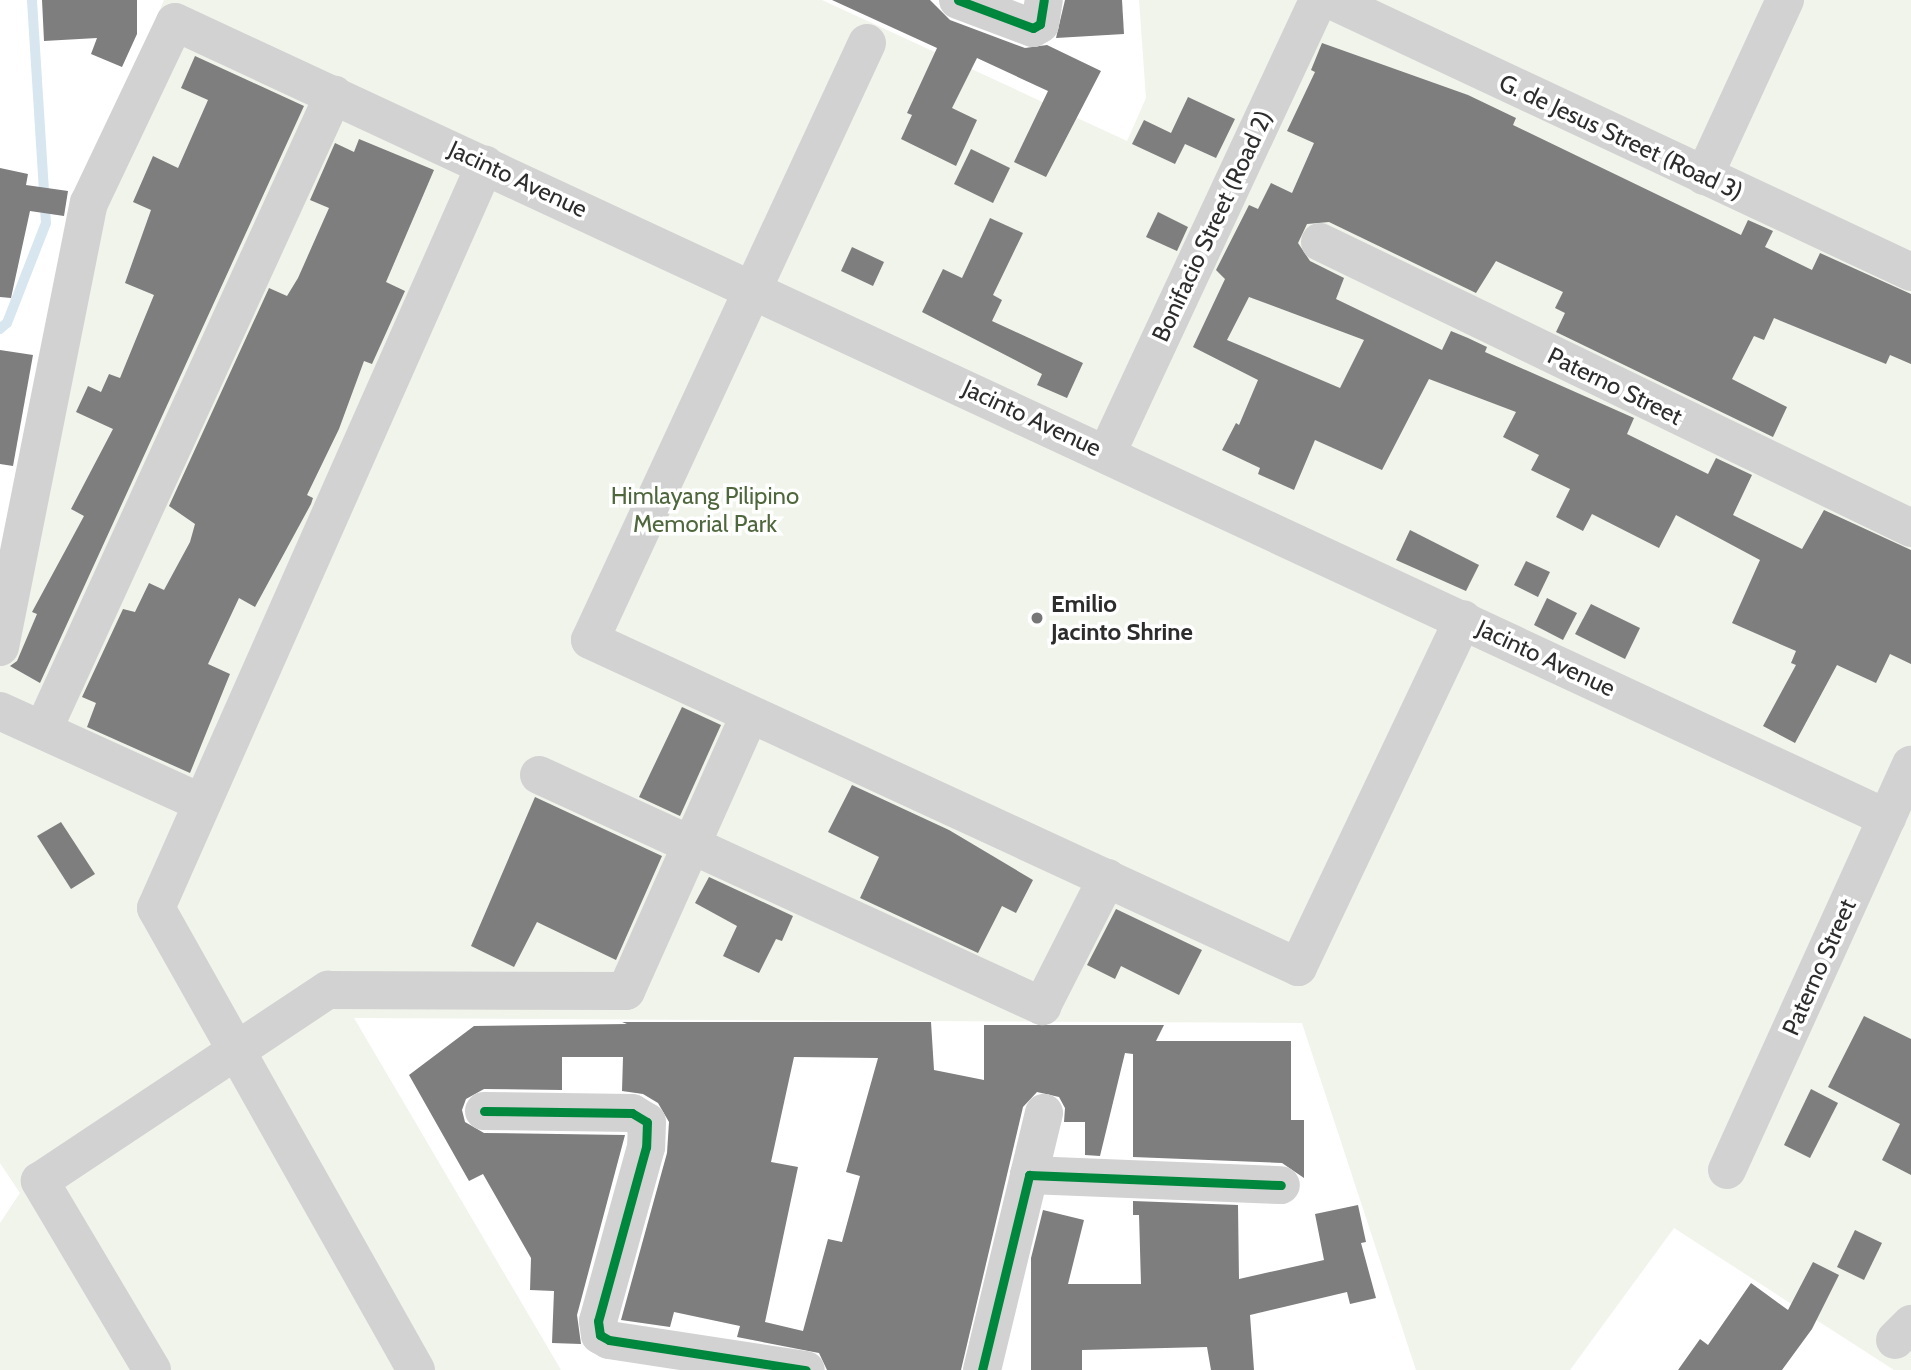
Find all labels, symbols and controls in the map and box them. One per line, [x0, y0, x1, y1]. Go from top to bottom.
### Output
street label: G. de Jesus Street (Road 3) [1495, 68, 1747, 206]
street label: Bonifacio Street (Road 2) [1146, 106, 1278, 346]
street label: Jacinto Avenue [444, 134, 592, 224]
street label: Paterno Street [1543, 341, 1687, 431]
street label: Jacinto Avenue [958, 373, 1106, 463]
park label: Himlayang Pilipino Memorial Park [611, 482, 799, 538]
place label: Emilio Jacinto Shrine [1051, 590, 1193, 646]
marker: Emilio Jacinto Shrine [1029, 610, 1045, 626]
street label: Jacinto Avenue [1472, 613, 1620, 703]
street label: Paterno Street [1776, 894, 1862, 1040]

